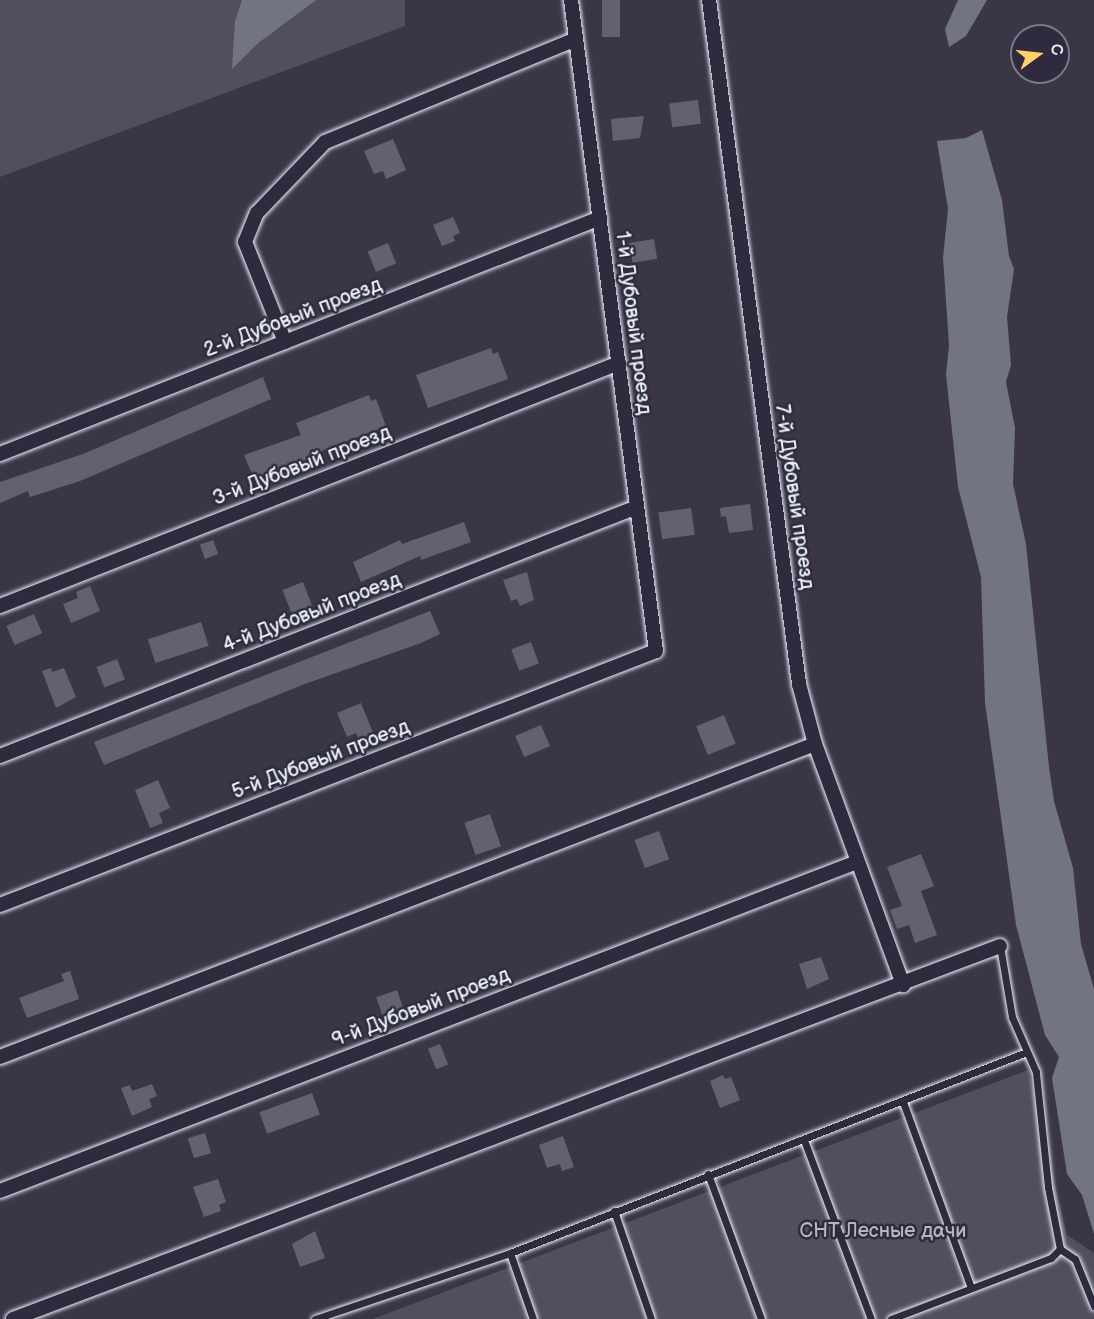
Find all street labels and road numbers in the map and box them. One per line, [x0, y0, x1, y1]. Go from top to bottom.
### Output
street label: 1-й Дубовый проезд [610, 230, 656, 416]
street label: 2-й Дубовый проезд [201, 273, 385, 363]
street label: 7-й Дубовый проезд [769, 403, 819, 591]
street label: 3-й Дубовый проезд [209, 421, 395, 511]
street label: 4-й Дубовый проезд [219, 568, 405, 658]
street label: 5-й Дубовый проезд [229, 715, 413, 805]
street label: 9-й Дубовый проезд [329, 963, 513, 1053]

